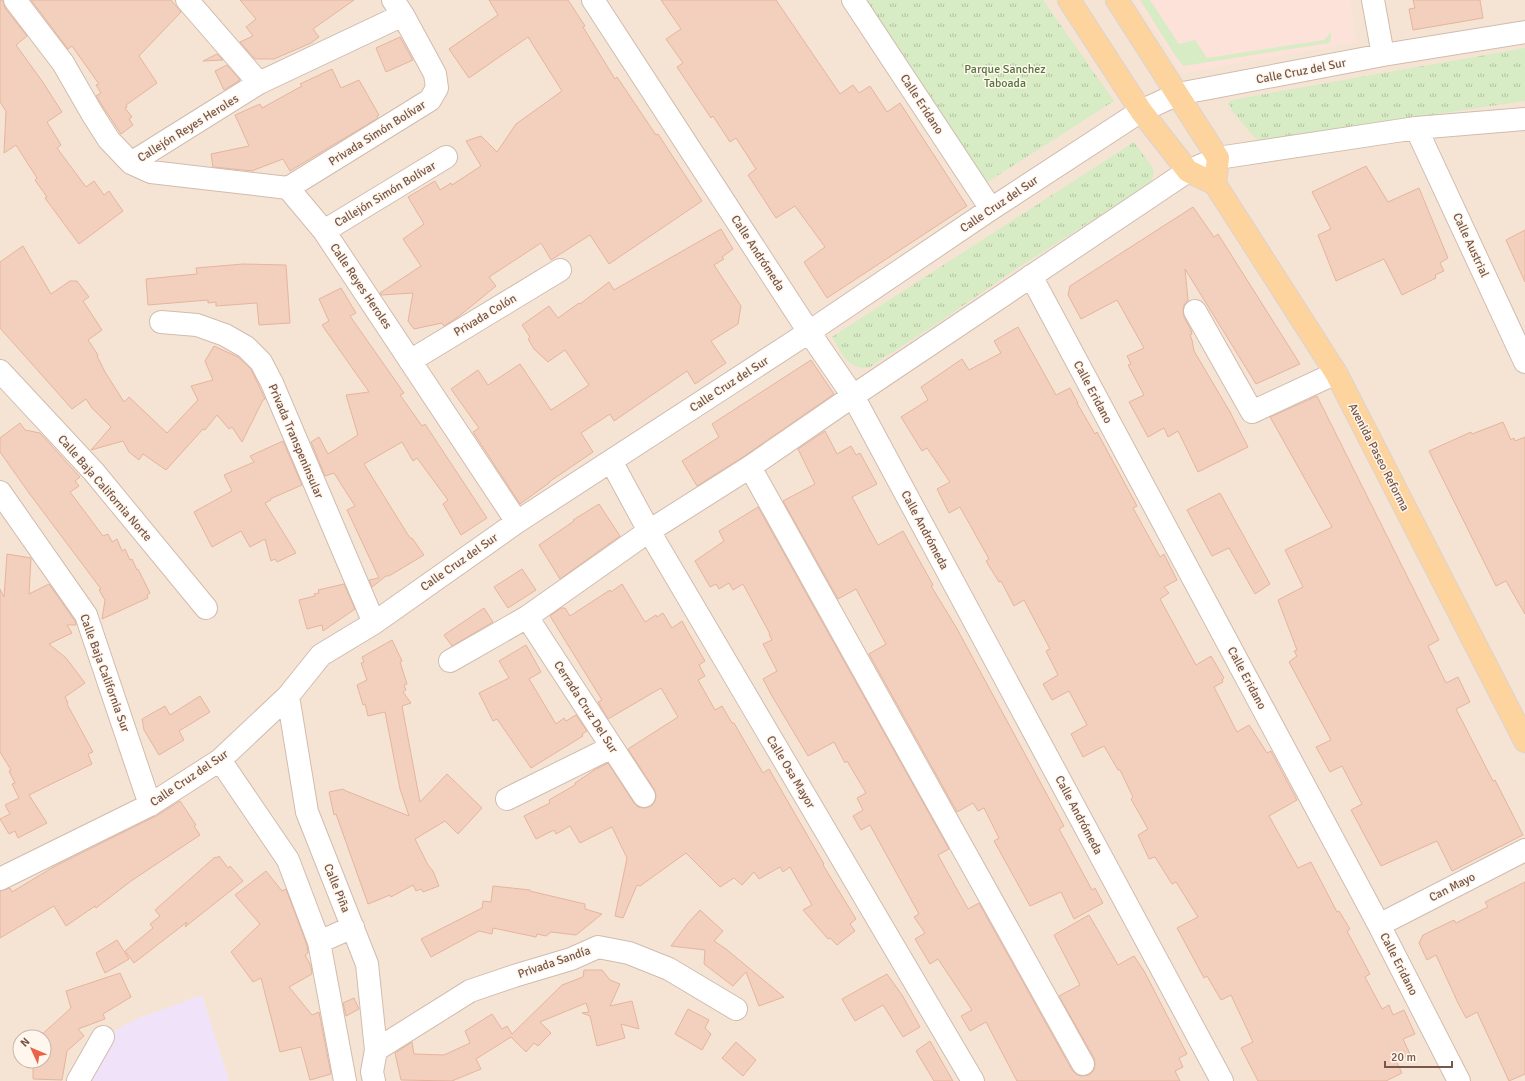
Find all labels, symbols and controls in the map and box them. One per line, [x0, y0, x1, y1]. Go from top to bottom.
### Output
street label: Calle Cruz del Sur [1255, 55, 1348, 88]
park label: Parque Sanchez Taboada [964, 62, 1046, 91]
street label: Calle Eridano [897, 71, 947, 137]
street label: Callejón Reyes Heroles [135, 91, 242, 166]
street label: Privada Simón Bolívar [326, 97, 429, 169]
street label: Callejón Simón Bolívar [332, 158, 439, 231]
street label: Calle Cruz del Sur [957, 172, 1042, 236]
street label: Calle Austrial [1449, 211, 1492, 280]
street label: Calle Andrómeda [727, 213, 788, 294]
street label: Calle Reyes Heroles [326, 241, 395, 332]
street label: Privada Colón [451, 291, 519, 340]
street label: Calle Cruz del Sur [687, 353, 772, 416]
street label: Calle Eridano [1070, 358, 1115, 426]
street label: Privada Transpeninsular [265, 382, 327, 501]
street label: Avenida Paseo Reforma [1345, 401, 1412, 514]
street label: Calle Baja California Norte [54, 432, 155, 545]
street label: Calle Andrómeda [897, 488, 952, 572]
street label: Calle Cruz del Sur [418, 530, 501, 595]
street label: Calle Baja California Sur [76, 612, 133, 735]
street label: Calle Eridano [1224, 644, 1269, 712]
street label: Cerrada Cruz Del Sur [550, 658, 621, 757]
street label: Calle Osa Mayor [763, 733, 818, 812]
street label: Calle Cruz del Sur [147, 746, 232, 810]
street label: Calle Andrómeda [1051, 773, 1106, 857]
street label: Calle Piña [320, 862, 353, 915]
street label: Can Mayo [1427, 869, 1478, 905]
street label: Calle Eridano [1376, 930, 1421, 998]
street label: Privada Sandía [516, 943, 592, 982]
north arrow [12, 1029, 52, 1069]
text: N [18, 1035, 33, 1050]
scale bar [1385, 1043, 1452, 1069]
text: 20 m [1391, 1050, 1416, 1065]

